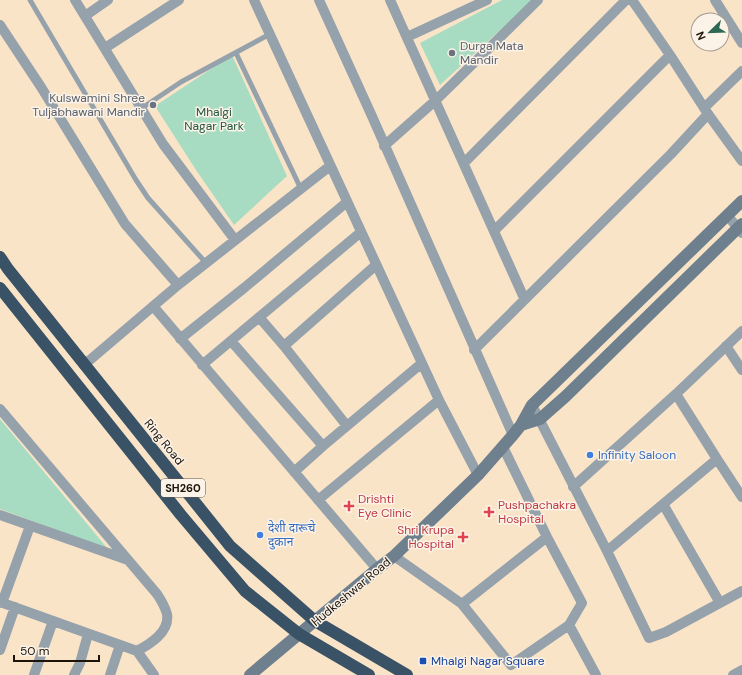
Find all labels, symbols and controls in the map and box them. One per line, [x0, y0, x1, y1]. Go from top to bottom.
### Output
north arrow [690, 12, 730, 52]
text: N [693, 29, 709, 42]
place label: Durga Mata Mandir [460, 38, 524, 68]
marker: Durga Mata Mandir [447, 48, 457, 58]
place label: Kulswamini Shree Tuljabhawani Mandir [32, 90, 146, 120]
marker: Kulswamini Shree Tuljabhawani Mandir [148, 100, 158, 110]
park label: Mhalgi Nagar Park [184, 104, 244, 134]
street label: Ring Road [141, 416, 187, 468]
place label: Infinity Saloon [598, 447, 676, 463]
marker: Infinity Saloon [585, 450, 595, 460]
road number: SH260 [161, 479, 205, 497]
place label: Drishti Eye Clinic [358, 491, 412, 521]
place label: Pushpachakra Hospital [498, 497, 576, 527]
marker: Drishti Eye Clinic [343, 500, 355, 512]
marker: Pushpachakra Hospital [483, 506, 495, 518]
place label: देशी दारूचे दुकान [268, 520, 316, 550]
place label: Shri Krupa Hospital [397, 522, 454, 552]
marker: देशी दारूचे दुकान [255, 530, 265, 540]
marker: Shri Krupa Hospital [457, 531, 469, 543]
street label: Hudkeshwar Road [308, 554, 394, 630]
scale bar [14, 637, 99, 663]
text: 50 m [20, 643, 49, 659]
place label: Mhalgi Nagar Square [431, 653, 545, 669]
marker: Mhalgi Nagar Square [418, 656, 428, 666]

